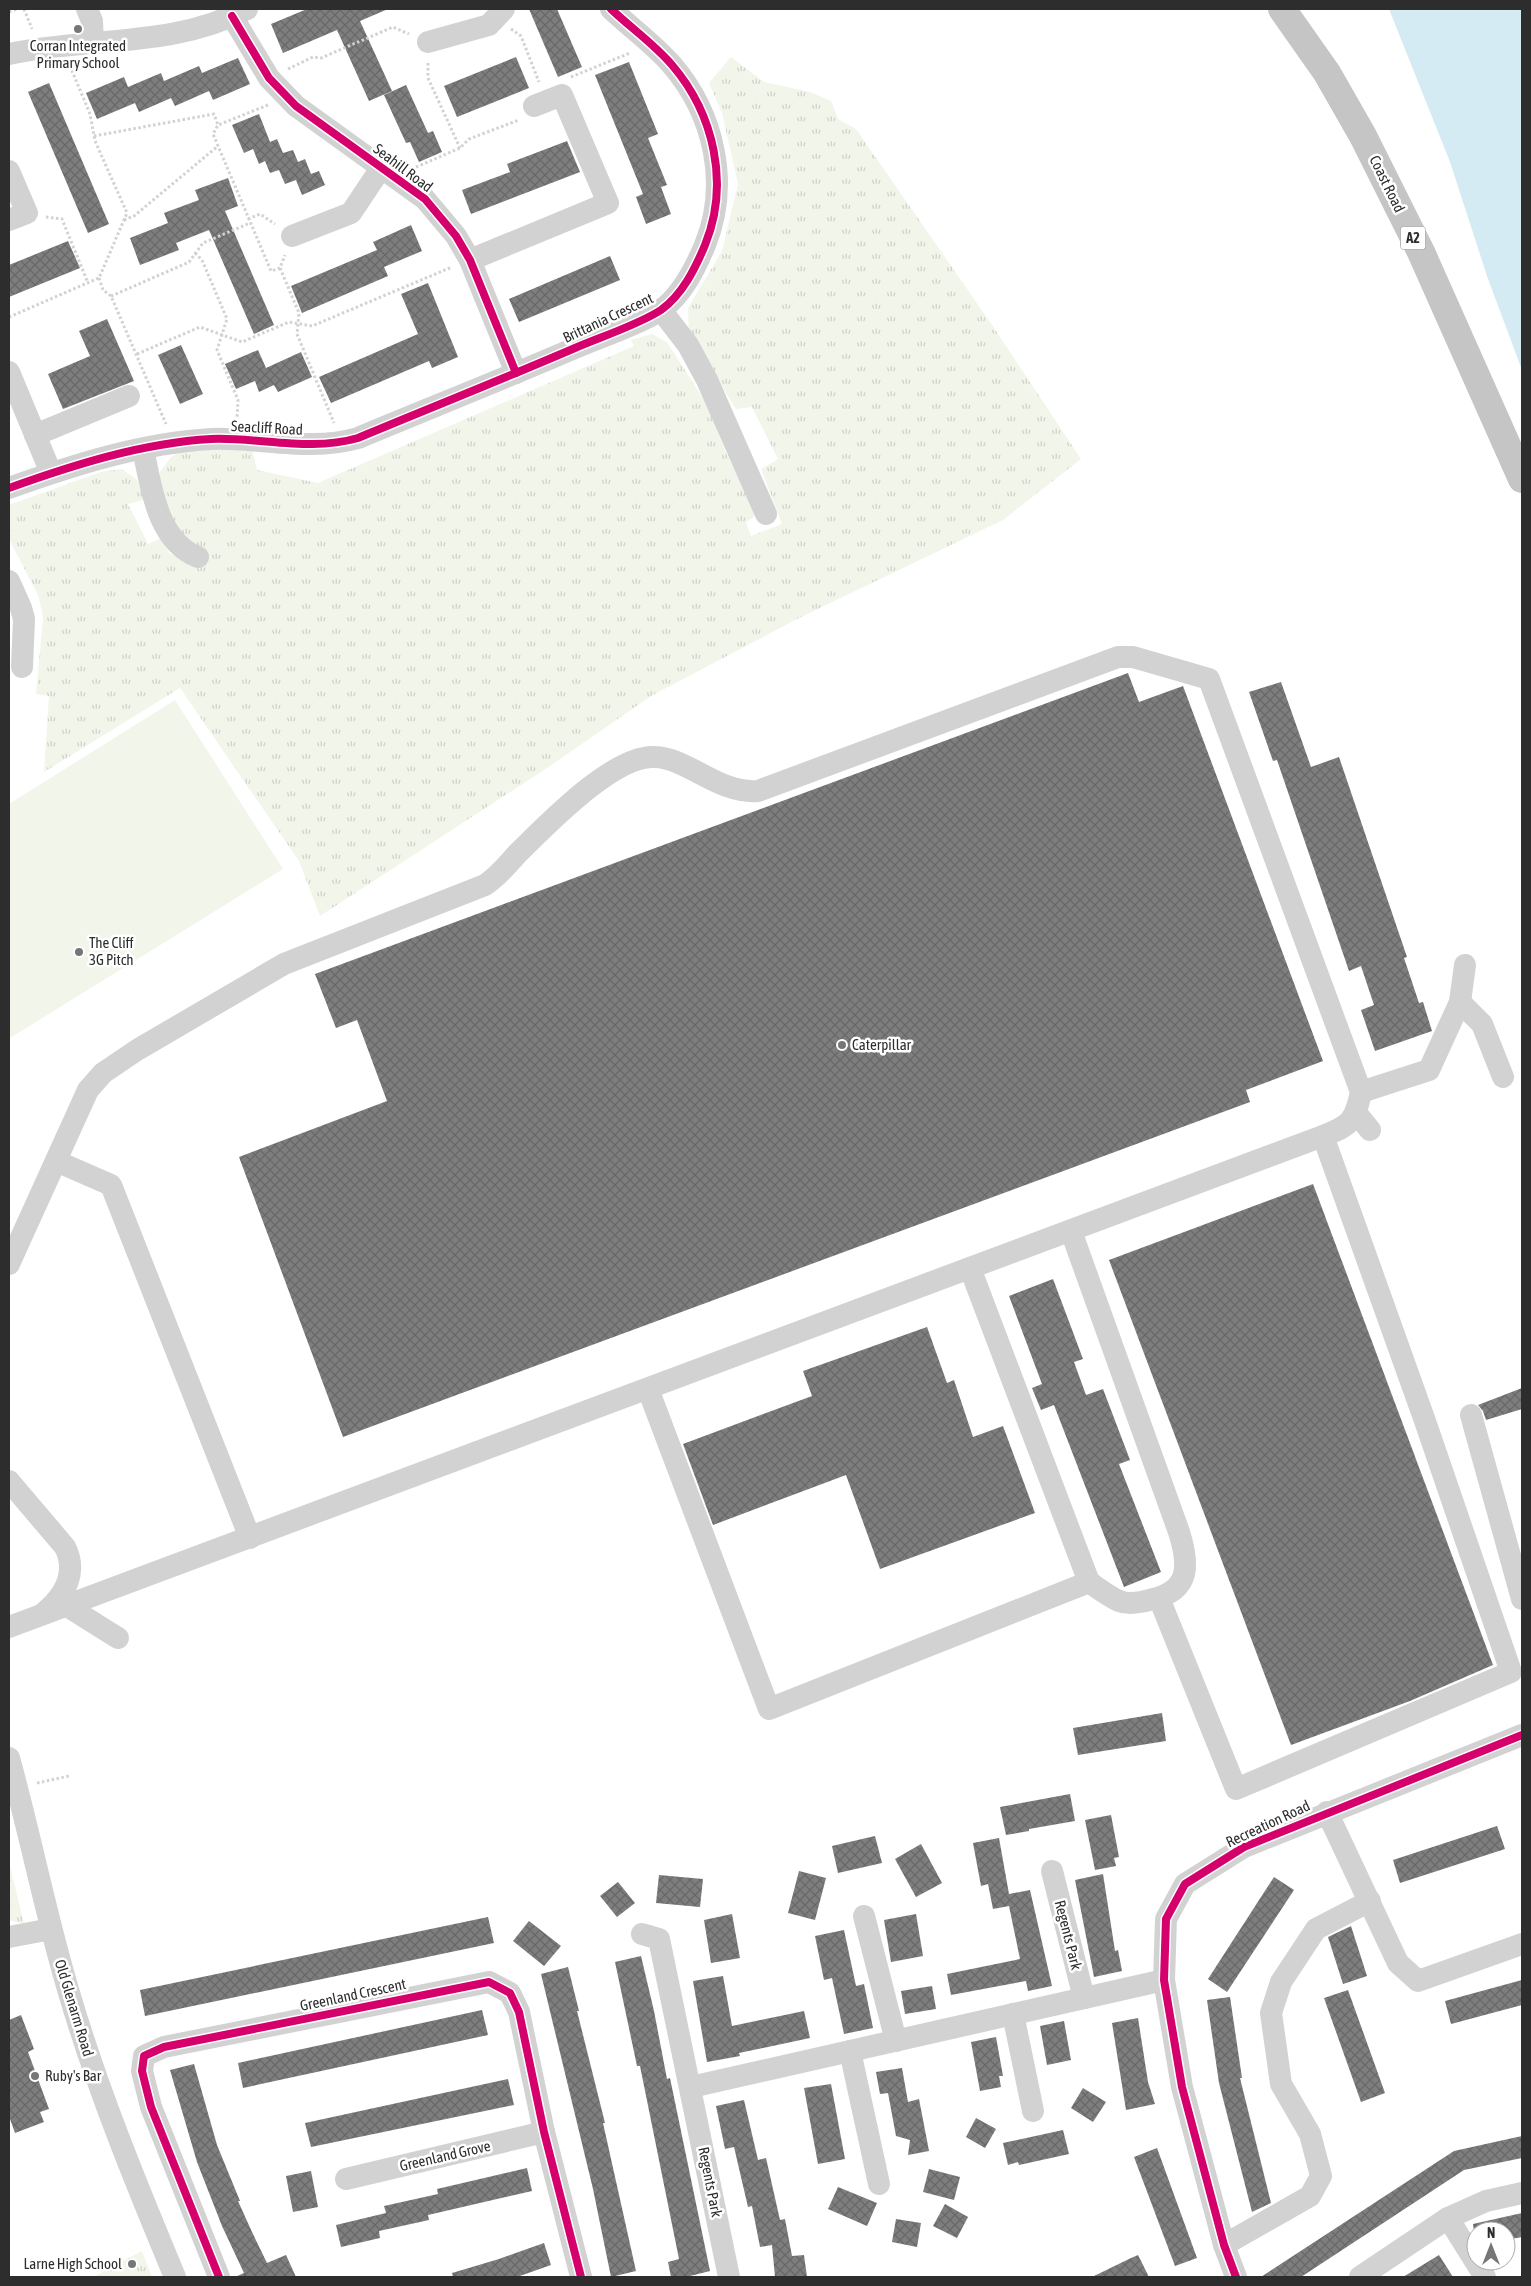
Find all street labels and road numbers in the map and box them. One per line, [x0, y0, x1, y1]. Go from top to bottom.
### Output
street label: Seahill Road [370, 140, 436, 195]
street label: Coast Road [1366, 153, 1408, 215]
road number: A2 [1400, 227, 1426, 250]
street label: Brittania Crescent [560, 289, 656, 346]
street label: Seacliff Road [231, 417, 303, 438]
street label: Recreation Road [1223, 1797, 1313, 1850]
street label: Regents Park [1052, 1898, 1085, 1972]
street label: Old Glenarm Road [52, 1957, 97, 2058]
street label: Greenland Crescent [298, 1975, 407, 2014]
street label: Greenland Grove [398, 2137, 492, 2174]
street label: Regents Park [695, 2145, 726, 2219]

